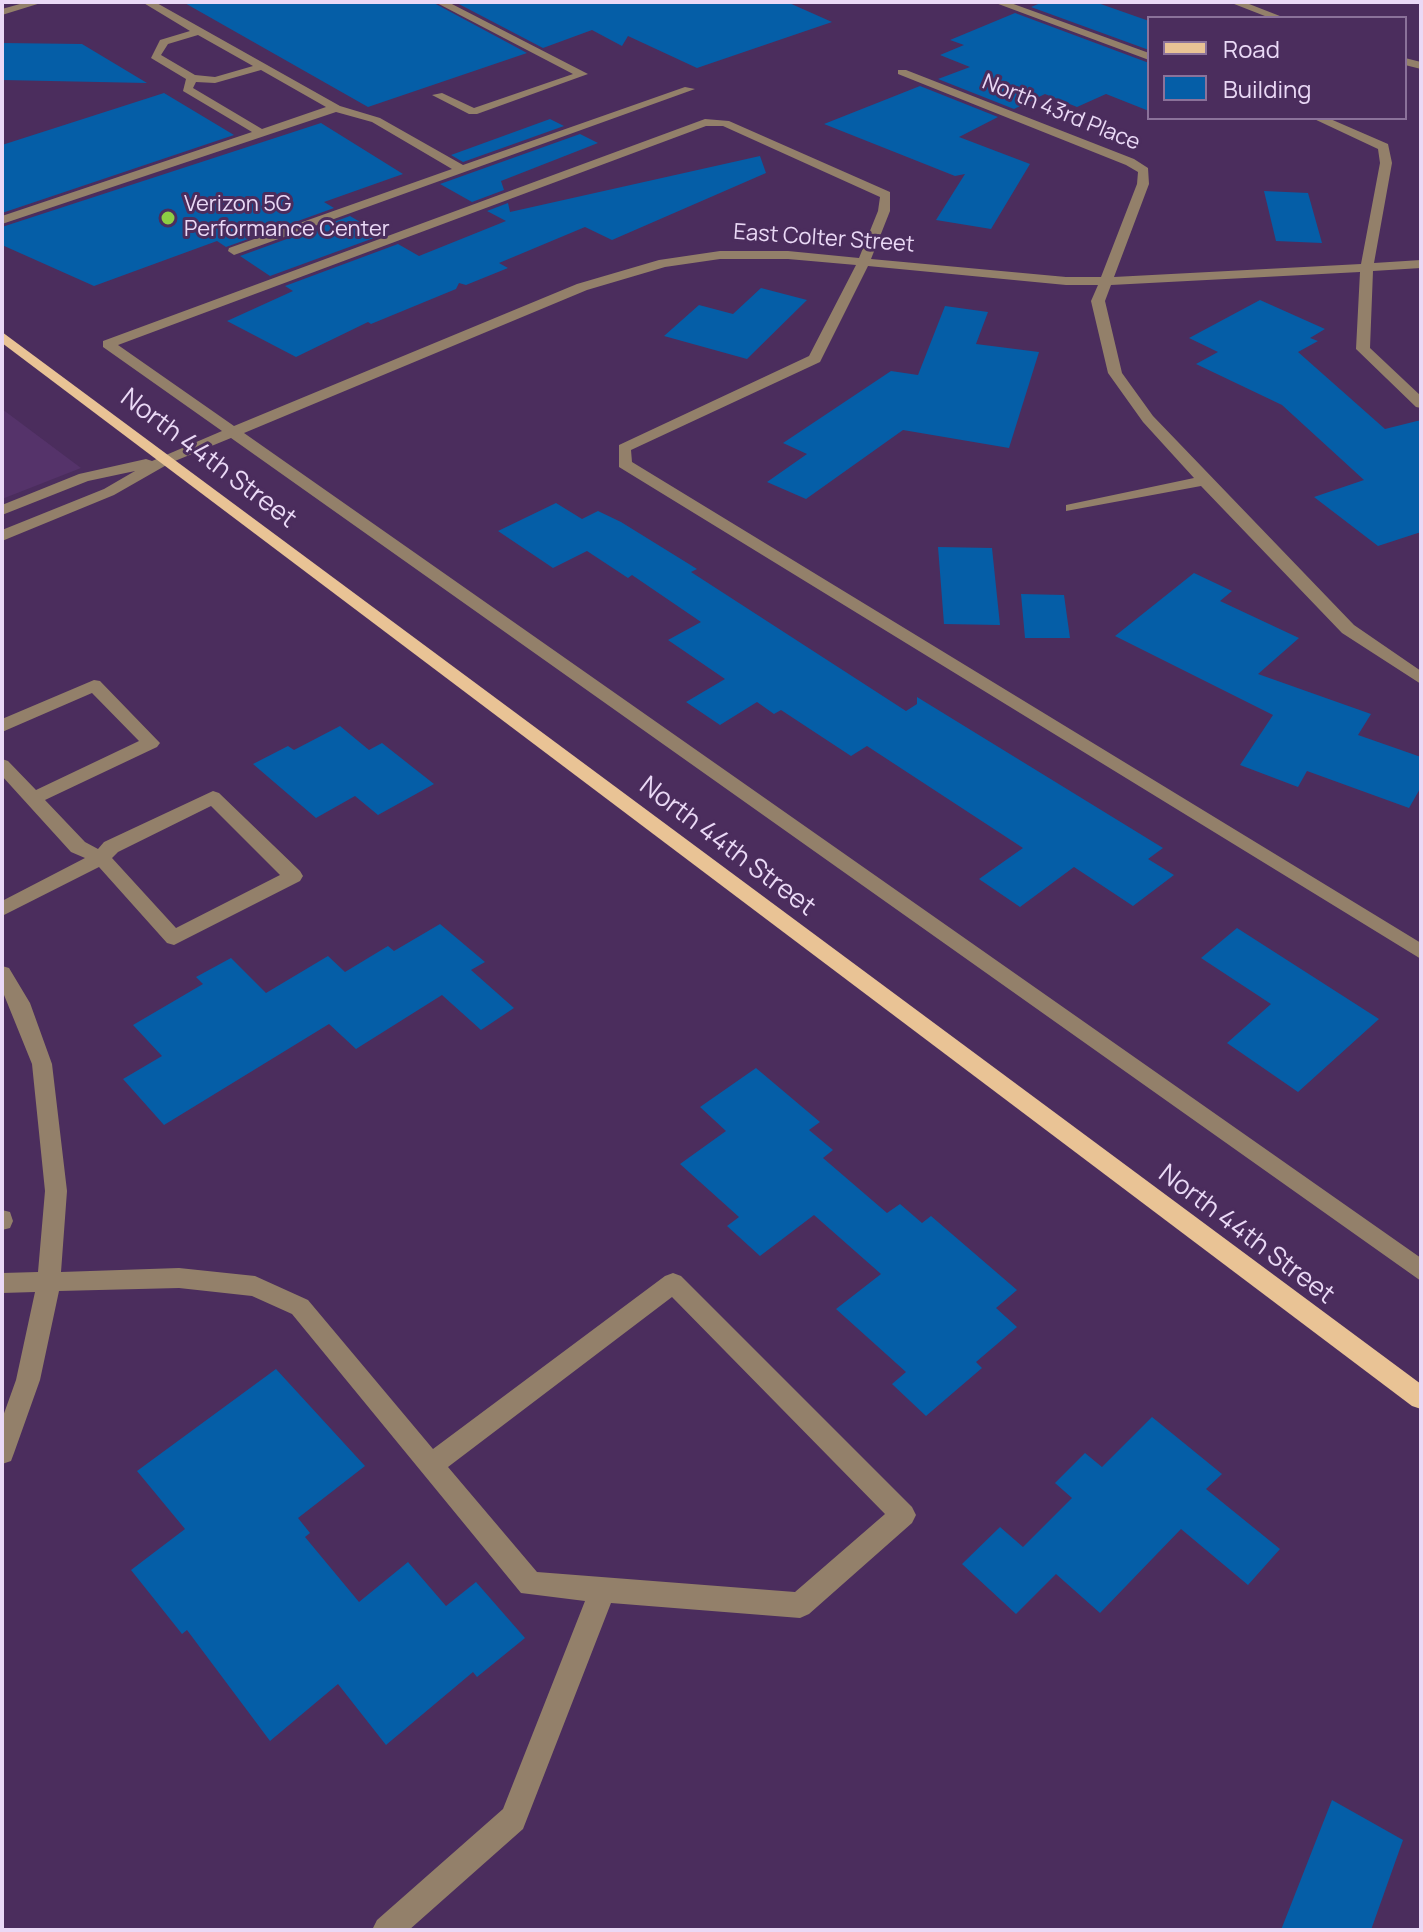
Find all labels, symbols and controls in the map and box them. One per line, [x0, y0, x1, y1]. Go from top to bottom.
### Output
legend [1147, 16, 1407, 120]
text: Road [1223, 32, 1280, 65]
street label: North 43rd Place [978, 69, 1144, 157]
text: Building [1223, 72, 1311, 105]
place label: Verizon 5G Performance Center [184, 192, 390, 244]
marker: Verizon 5G Performance Center [159, 209, 177, 227]
street label: East Colter Street [733, 219, 915, 259]
street label: North 44th Street [114, 383, 302, 535]
street label: North 44th Street [633, 771, 821, 923]
street label: North 44th Street [1152, 1159, 1340, 1311]

